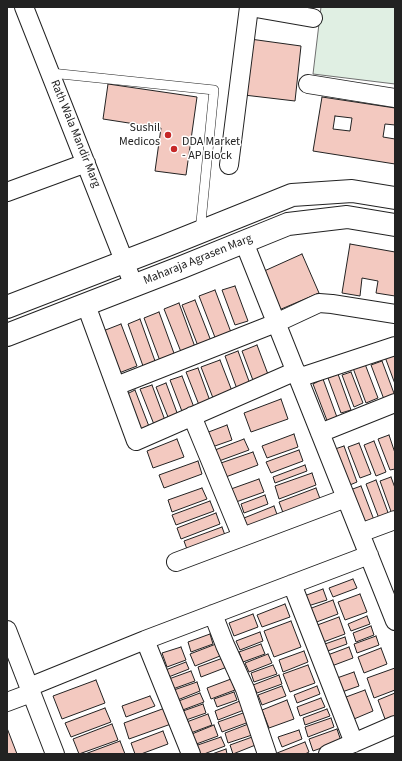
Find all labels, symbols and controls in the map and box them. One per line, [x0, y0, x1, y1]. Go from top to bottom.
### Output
street label: Rath Wala Mandir Marg [47, 78, 103, 190]
place label: Sushil Medicos [119, 121, 160, 149]
marker: Sushil Medicos [163, 130, 173, 140]
place label: DDA Market - AP Block [182, 135, 240, 163]
marker: DDA Market - AP Block [169, 144, 179, 154]
street label: Maharaja Agrasen Marg [142, 232, 254, 288]

